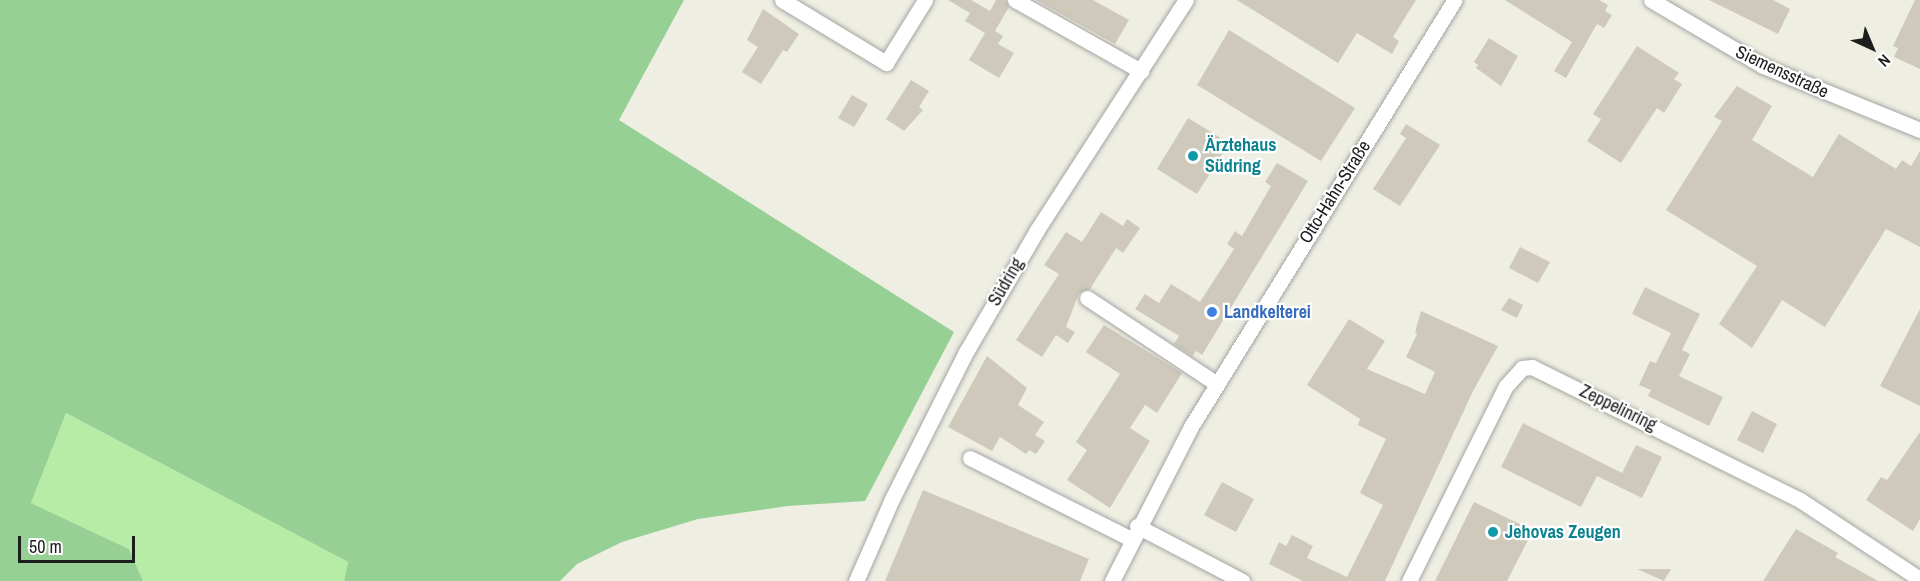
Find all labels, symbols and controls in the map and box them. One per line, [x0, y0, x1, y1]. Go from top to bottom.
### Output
north arrow [1842, 18, 1902, 78]
street label: Siemensstraße [1732, 41, 1832, 103]
text: N [1873, 50, 1896, 72]
place label: Ärztehaus Südring [1205, 135, 1276, 178]
street label: Otto-Hahn-Straße [1295, 137, 1375, 247]
marker: Ärztehaus Südring [1186, 149, 1200, 163]
street label: Südring [984, 254, 1028, 310]
place label: Landkelterei [1224, 301, 1311, 323]
marker: Landkelterei [1205, 305, 1219, 319]
street label: Zeppelinring [1576, 380, 1660, 436]
place label: Jehovas Zeugen [1505, 521, 1621, 543]
scale bar [21, 524, 138, 562]
marker: Jehovas Zeugen [1486, 525, 1500, 539]
text: 50 m [29, 534, 62, 559]

